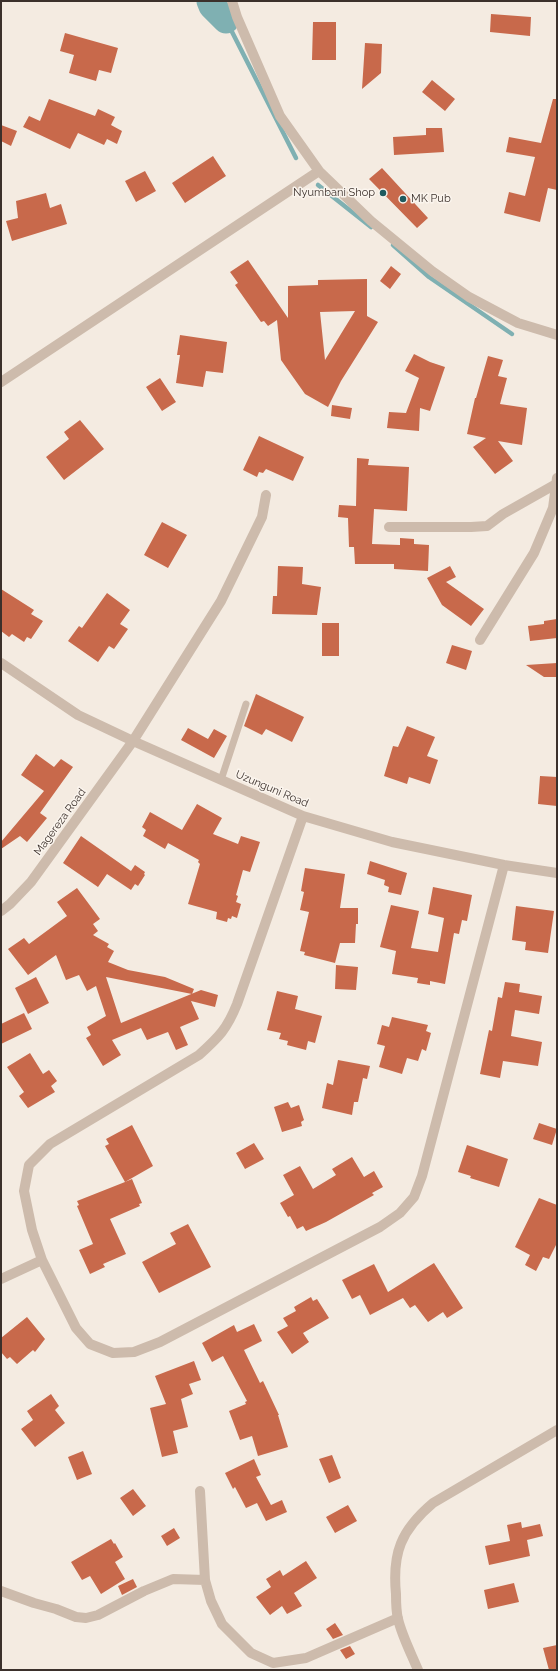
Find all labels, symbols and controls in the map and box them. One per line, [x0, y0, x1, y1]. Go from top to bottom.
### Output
place label: Nyumbani Shop [293, 186, 375, 200]
marker: Nyumbani Shop [378, 188, 388, 198]
place label: MK Pub [411, 192, 451, 206]
marker: MK Pub [398, 194, 408, 204]
street label: Uzunguni Road [234, 768, 310, 810]
street label: Magereza Road [31, 786, 89, 858]

